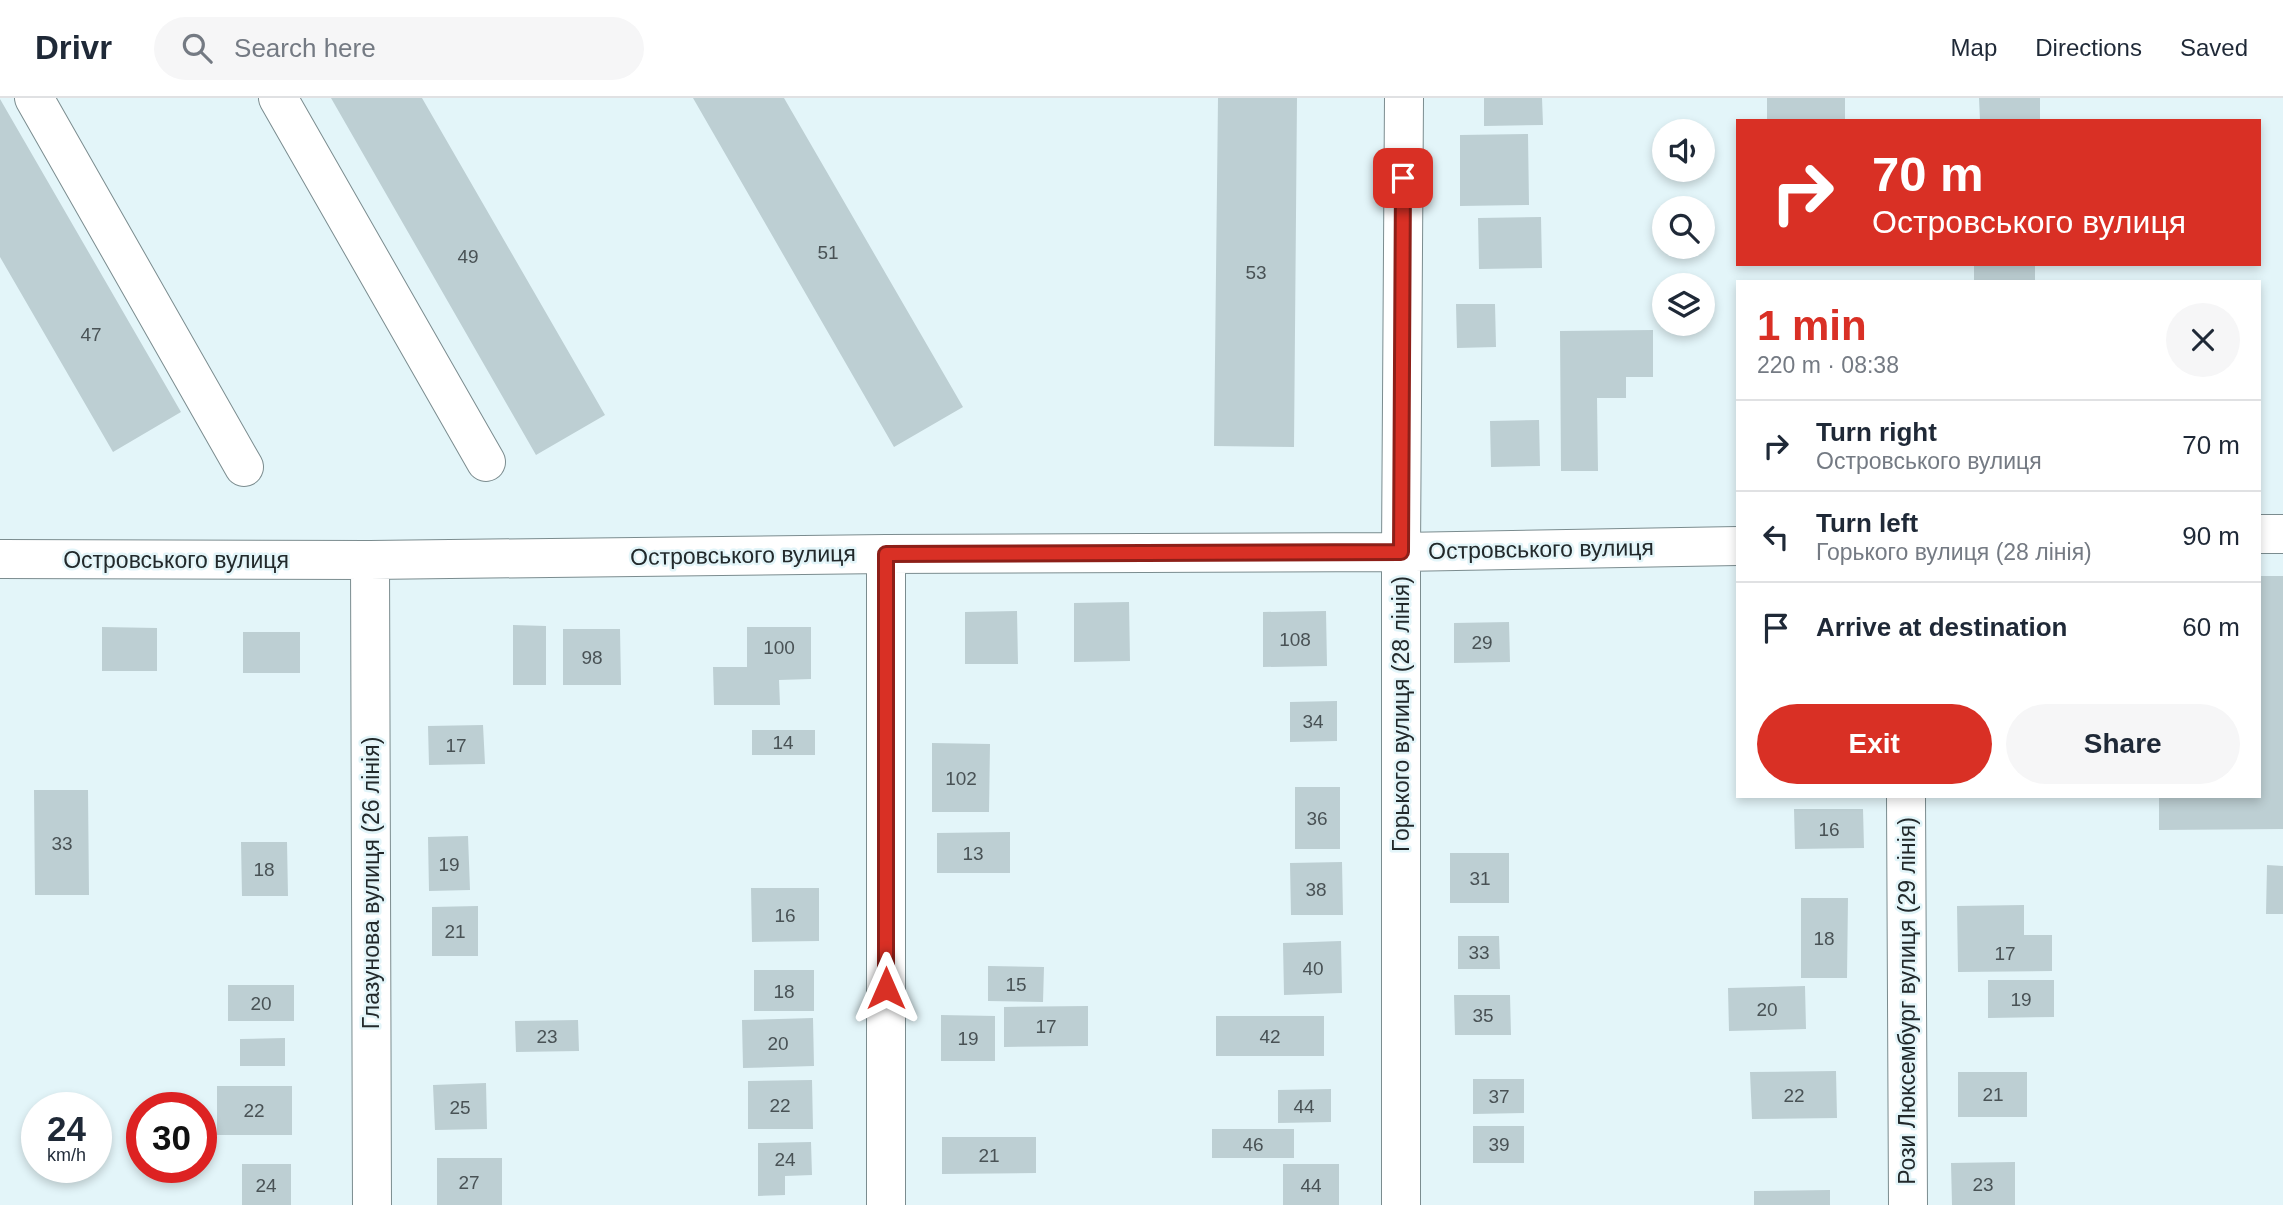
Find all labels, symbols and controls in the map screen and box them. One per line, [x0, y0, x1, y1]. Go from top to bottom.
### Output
search box [154, 17, 644, 80]
text: Drivr [35, 29, 112, 66]
icon: search [178, 29, 216, 67]
text: Search here [234, 33, 376, 63]
text: Map [1951, 34, 1997, 61]
text: Directions [2035, 34, 2142, 61]
text: Saved [2180, 34, 2248, 61]
map controls [1652, 119, 1715, 336]
button: sound [1652, 119, 1715, 182]
icon: right [1757, 147, 1848, 238]
text: 70 m [1872, 147, 1984, 201]
pin [1373, 148, 1433, 208]
icon: arrive [1384, 159, 1422, 197]
button: search [1652, 196, 1715, 259]
text: Островського вулиця [1872, 204, 2186, 240]
house number: 51 [817, 242, 839, 263]
house number: 49 [457, 246, 479, 267]
house number: 53 [1245, 262, 1267, 283]
button: layers [1652, 273, 1715, 336]
text: 1 min [1757, 302, 1867, 349]
button: close [2166, 303, 2240, 377]
house number: 47 [80, 324, 102, 345]
text: 220 m · 08:38 [1757, 352, 1899, 378]
text: Turn right [1816, 417, 1937, 447]
icon: right [1757, 427, 1795, 465]
text: 70 m [2182, 430, 2240, 460]
text: Островського вулиця [1816, 448, 2042, 474]
text: Turn left [1816, 508, 1918, 538]
icon: left [1757, 518, 1795, 556]
text: 90 m [2182, 521, 2240, 551]
street label: Островського вулиця [1428, 534, 1654, 564]
text: Горького вулиця (28 лiнiя) [1816, 539, 2092, 565]
street label: Островського вулиця [630, 540, 856, 570]
street label: Островського вулиця [63, 547, 289, 573]
street label: Горького вулиця (28 лiнiя) [1388, 576, 1414, 852]
icon: arrive [1757, 609, 1795, 647]
text: Arrive at destination [1816, 612, 2067, 642]
text: 60 m [2182, 612, 2240, 642]
house number: 108 [1279, 629, 1311, 650]
house number: 29 [1471, 632, 1493, 653]
house number: 100 [763, 637, 795, 658]
house number: 98 [581, 647, 603, 668]
button: Exit [1757, 704, 1992, 784]
button: Share [2006, 704, 2240, 784]
house number: 34 [1302, 711, 1324, 732]
house number: 14 [772, 732, 794, 753]
house number: 17 [445, 735, 467, 756]
street label: Глазунова вулиця (26 лiнiя) [358, 737, 384, 1029]
house number: 102 [945, 768, 977, 789]
house number: 36 [1306, 808, 1328, 829]
street label: Рози Люксембург вулиця (29 лiнiя) [1894, 817, 1920, 1185]
house number: 16 [1818, 819, 1840, 840]
house number: 33 [51, 833, 73, 854]
house number: 13 [962, 843, 984, 864]
house number: 19 [438, 854, 460, 875]
house number: 18 [253, 859, 275, 880]
house number: 31 [1469, 868, 1491, 889]
house number: 38 [1305, 879, 1327, 900]
house number: 16 [774, 905, 796, 926]
house number: 21 [444, 921, 466, 942]
house number: 18 [1813, 928, 1835, 949]
house number: 33 [1468, 942, 1490, 963]
house number: 17 [1994, 943, 2016, 964]
position arrow [849, 951, 923, 1025]
house number: 40 [1302, 958, 1324, 979]
house number: 15 [1005, 974, 1027, 995]
house number: 18 [773, 981, 795, 1002]
house number: 19 [2010, 989, 2032, 1010]
house number: 20 [250, 993, 272, 1014]
house number: 20 [1756, 999, 1778, 1020]
house number: 35 [1472, 1005, 1494, 1026]
house number: 17 [1035, 1016, 1057, 1037]
house number: 23 [536, 1026, 558, 1047]
house number: 42 [1259, 1026, 1281, 1047]
house number: 19 [957, 1028, 979, 1049]
house number: 20 [767, 1033, 789, 1054]
house number: 21 [1982, 1084, 2004, 1105]
house number: 22 [1783, 1085, 1805, 1106]
house number: 37 [1488, 1086, 1510, 1107]
speed limit sign: 30 [126, 1092, 217, 1183]
house number: 22 [769, 1095, 791, 1116]
house number: 44 [1293, 1096, 1315, 1117]
house number: 25 [449, 1097, 471, 1118]
house number: 22 [243, 1100, 265, 1121]
text: 24 [47, 1109, 86, 1148]
house number: 46 [1242, 1134, 1264, 1155]
house number: 39 [1488, 1134, 1510, 1155]
text: km/h [47, 1145, 86, 1165]
house number: 21 [978, 1145, 1000, 1166]
house number: 24 [774, 1149, 796, 1170]
house number: 27 [458, 1172, 480, 1193]
house number: 23 [1972, 1174, 1994, 1195]
house number: 24 [255, 1175, 277, 1196]
house number: 44 [1300, 1175, 1322, 1196]

